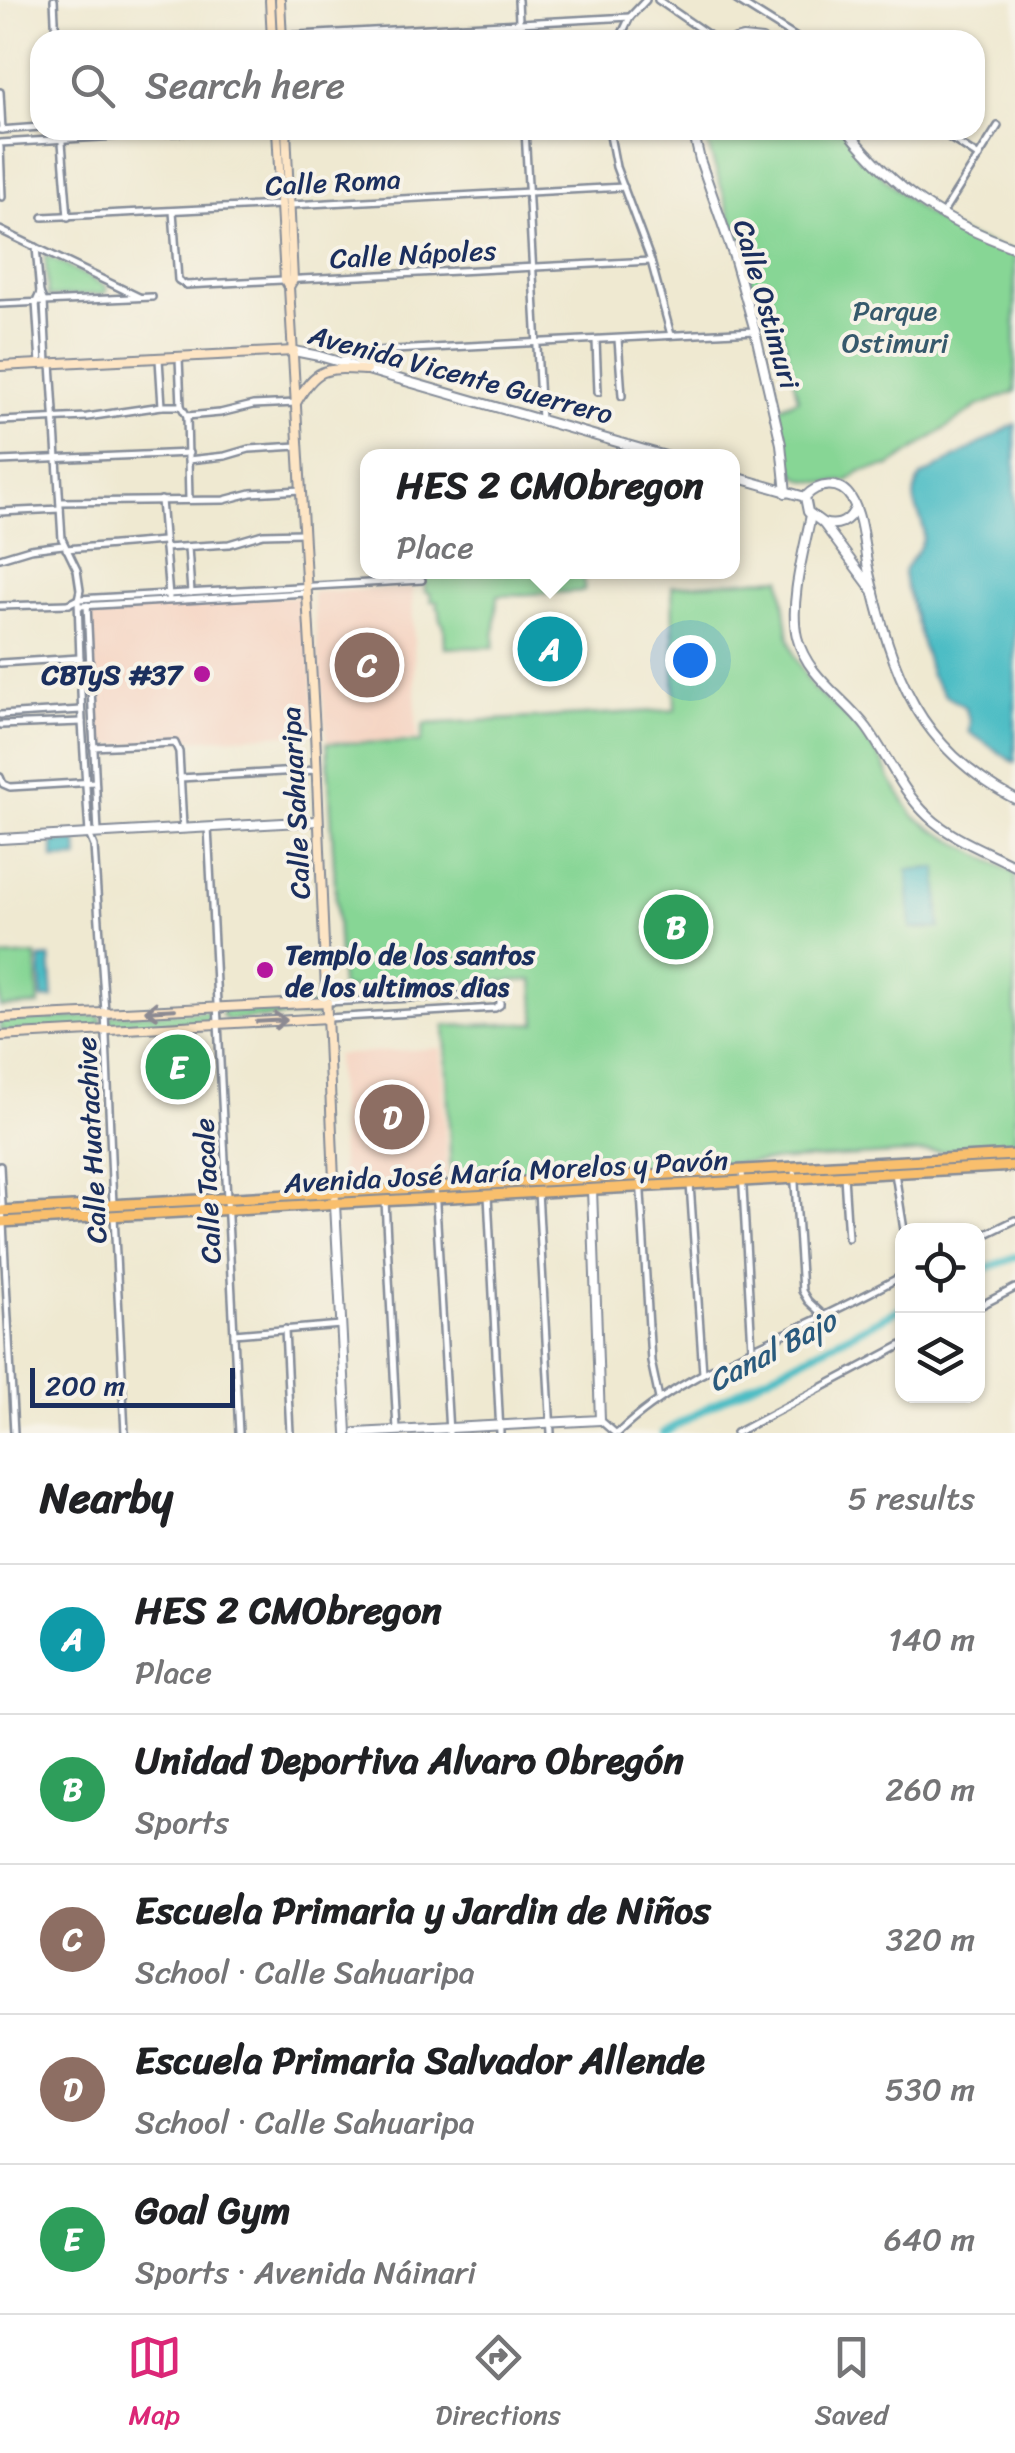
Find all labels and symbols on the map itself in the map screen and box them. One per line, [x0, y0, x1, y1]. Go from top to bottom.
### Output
street label: Calle Roma [264, 154, 402, 211]
street label: Calle Ostimuri [719, 214, 814, 396]
street label: Calle Nápoles [328, 226, 498, 283]
park label: Parque Ostimuri [842, 286, 950, 367]
street label: Avenida Vicente Guerrero [302, 310, 619, 439]
pin: A [518, 612, 582, 686]
pin: C [334, 628, 400, 702]
your location [665, 635, 716, 686]
place label: CBTyS #37 [41, 650, 184, 699]
marker: CBTyS #37 [191, 663, 213, 685]
street label: Calle Sahuaripa [266, 706, 325, 900]
pin: B [644, 890, 708, 964]
place label: Templo de los santos de los ultimos dias [285, 930, 536, 1011]
marker: Templo de los santos de los ultimos dias [254, 959, 276, 981]
one-way arrow [144, 1000, 176, 1019]
one-way arrow [256, 1011, 288, 1030]
pin: E [146, 1030, 210, 1104]
street label: Calle Huatachive [62, 1035, 121, 1245]
pin: D [360, 1080, 424, 1154]
street label: Calle Tacale [179, 1117, 236, 1265]
street label: Avenida José María Morelos y Pavón [282, 1135, 729, 1208]
water label: Canal Bajo [698, 1293, 849, 1408]
scale bar [30, 1363, 235, 1408]

